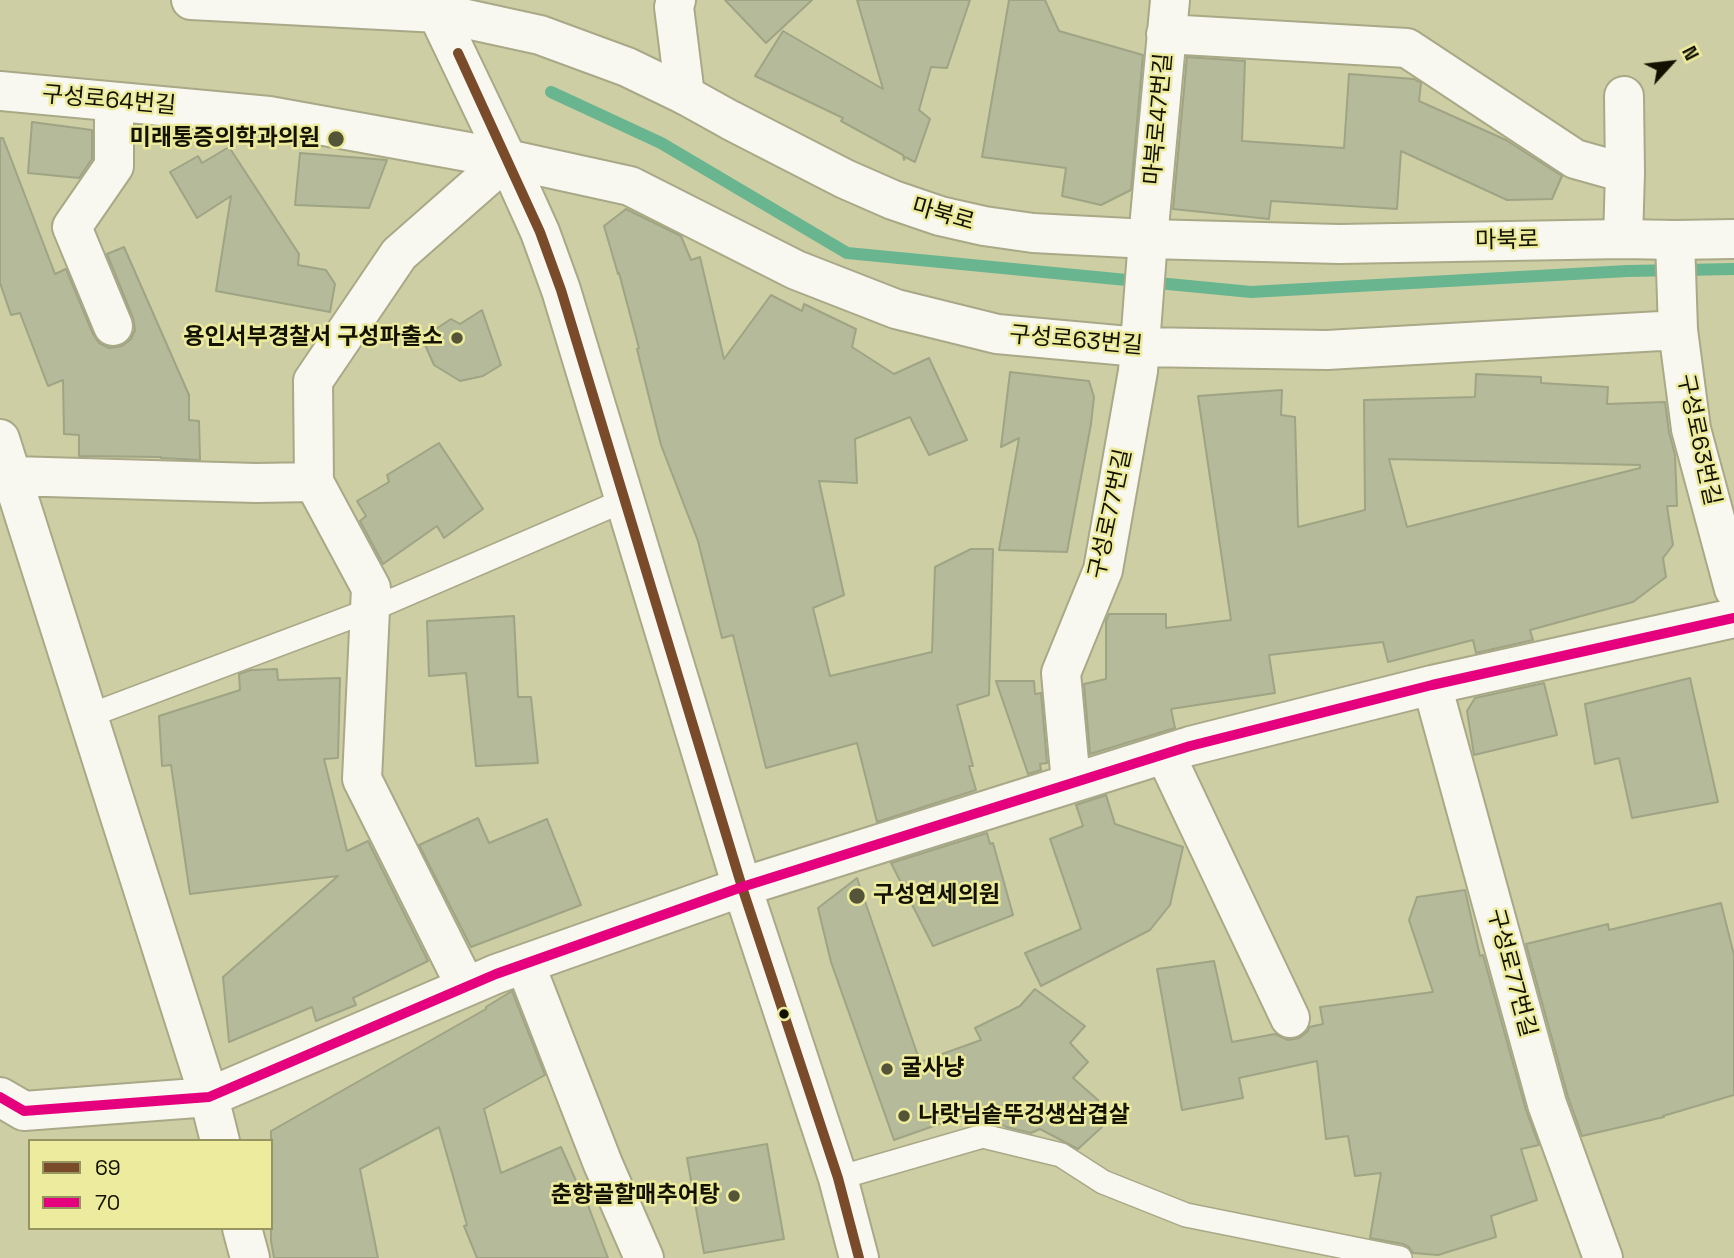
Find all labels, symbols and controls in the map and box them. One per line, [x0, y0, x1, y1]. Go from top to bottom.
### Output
north arrow [1636, 28, 1706, 98]
text: N [1676, 42, 1704, 65]
street label: 마북로47번길 [1139, 52, 1179, 186]
street label: 구성로64번길 [41, 81, 177, 121]
place label: 미래통증의학과의원 [130, 125, 320, 153]
marker: 미래통증의학과의원 [326, 129, 346, 149]
street label: 마북로 [909, 193, 977, 237]
street label: 마북로 [1475, 227, 1539, 255]
street label: 구성로63번길 [1008, 321, 1144, 361]
place label: 용인서부경찰서 구성파출소 [183, 324, 443, 352]
marker: 용인서부경찰서 구성파출소 [449, 330, 465, 346]
street label: 구성로63번길 [1671, 372, 1725, 508]
street label: 구성로77번길 [1084, 447, 1138, 581]
place label: 구성연세의원 [873, 882, 1000, 910]
marker: 구성연세의원 [847, 886, 867, 906]
street label: 구성로77번길 [1481, 906, 1541, 1040]
unlabelled marker [777, 1007, 791, 1021]
place label: 굴사냥 [901, 1055, 964, 1083]
marker: 굴사냥 [879, 1061, 895, 1077]
place label: 나랏님솥뚜겅생삼겹살 [918, 1102, 1130, 1130]
marker: 나랏님솥뚜겅생삼겹살 [896, 1108, 912, 1124]
legend [28, 1139, 273, 1230]
text: 69 [95, 1154, 121, 1181]
place label: 춘향골할매추어탕 [551, 1182, 720, 1210]
marker: 춘향골할매추어탕 [726, 1188, 742, 1204]
text: 70 [95, 1189, 120, 1216]

